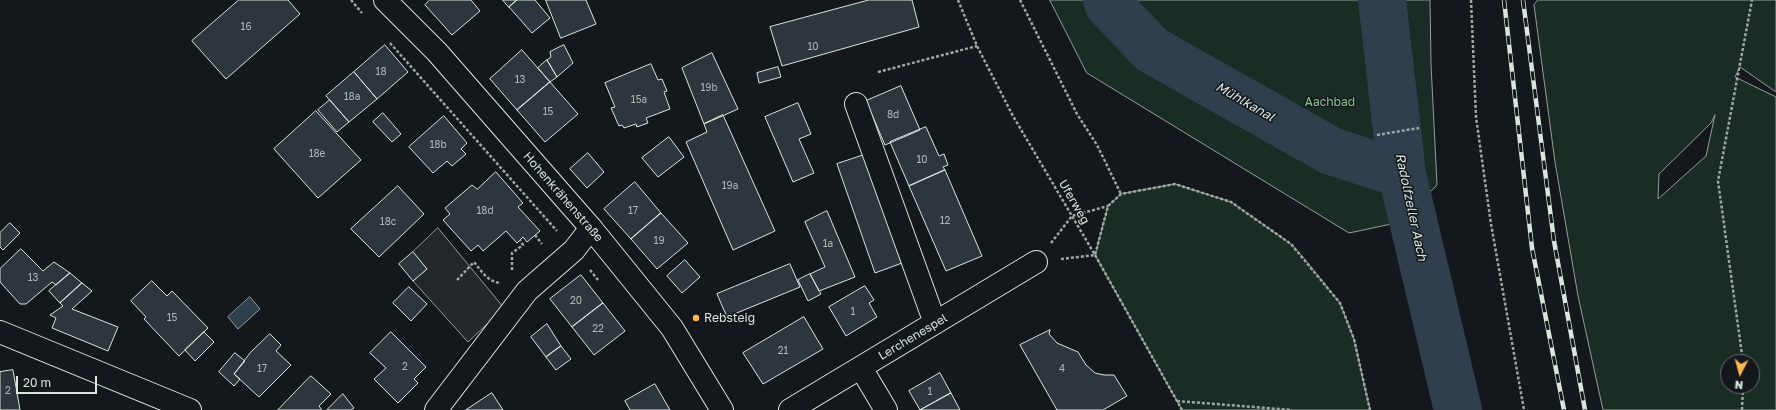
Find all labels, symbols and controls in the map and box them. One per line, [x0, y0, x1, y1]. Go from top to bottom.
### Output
house number: 16 [241, 21, 251, 33]
house number: 10 [807, 41, 819, 53]
house number: 18 [376, 66, 386, 78]
house number: 13 [515, 74, 525, 86]
water label: Mühlkanal [1213, 79, 1277, 125]
house number: 19b [700, 82, 718, 94]
house number: 18a [344, 91, 360, 103]
house number: 15a [631, 94, 647, 106]
park label: Aachbad [1305, 95, 1355, 109]
house number: 15 [543, 106, 553, 118]
house number: 8d [887, 109, 899, 121]
house number: 18b [429, 139, 447, 151]
house number: 18e [309, 148, 325, 160]
street label: Hohenkrähenstraße [520, 149, 606, 245]
water label: Radolfzeller Aach [1392, 152, 1430, 262]
house number: 10 [916, 154, 928, 166]
street label: Uferweg [1056, 177, 1092, 227]
house number: 19a [722, 180, 738, 192]
house number: 18d [476, 205, 494, 217]
house number: 17 [628, 205, 638, 217]
house number: 12 [940, 215, 950, 227]
house number: 18c [380, 216, 396, 228]
house number: 19 [654, 235, 664, 247]
house number: 1a [823, 238, 833, 250]
house number: 13 [28, 272, 38, 284]
house number: 20 [570, 295, 582, 307]
house number: 1 [851, 306, 855, 318]
place label: Rebsteig [704, 311, 755, 325]
street label: Lerchenespel [876, 311, 950, 363]
house number: 15 [167, 312, 177, 324]
marker: Rebsteig [691, 313, 701, 323]
house number: 22 [592, 323, 604, 335]
house number: 21 [778, 345, 788, 357]
north arrow [1720, 354, 1760, 394]
house number: 2 [402, 361, 408, 373]
house number: 17 [257, 363, 267, 375]
house number: 4 [1059, 363, 1065, 375]
scale bar [18, 368, 99, 394]
text: 20 m [23, 375, 51, 390]
text: N [1734, 379, 1744, 392]
house number: 2 [5, 385, 11, 397]
house number: 1 [928, 386, 932, 398]

